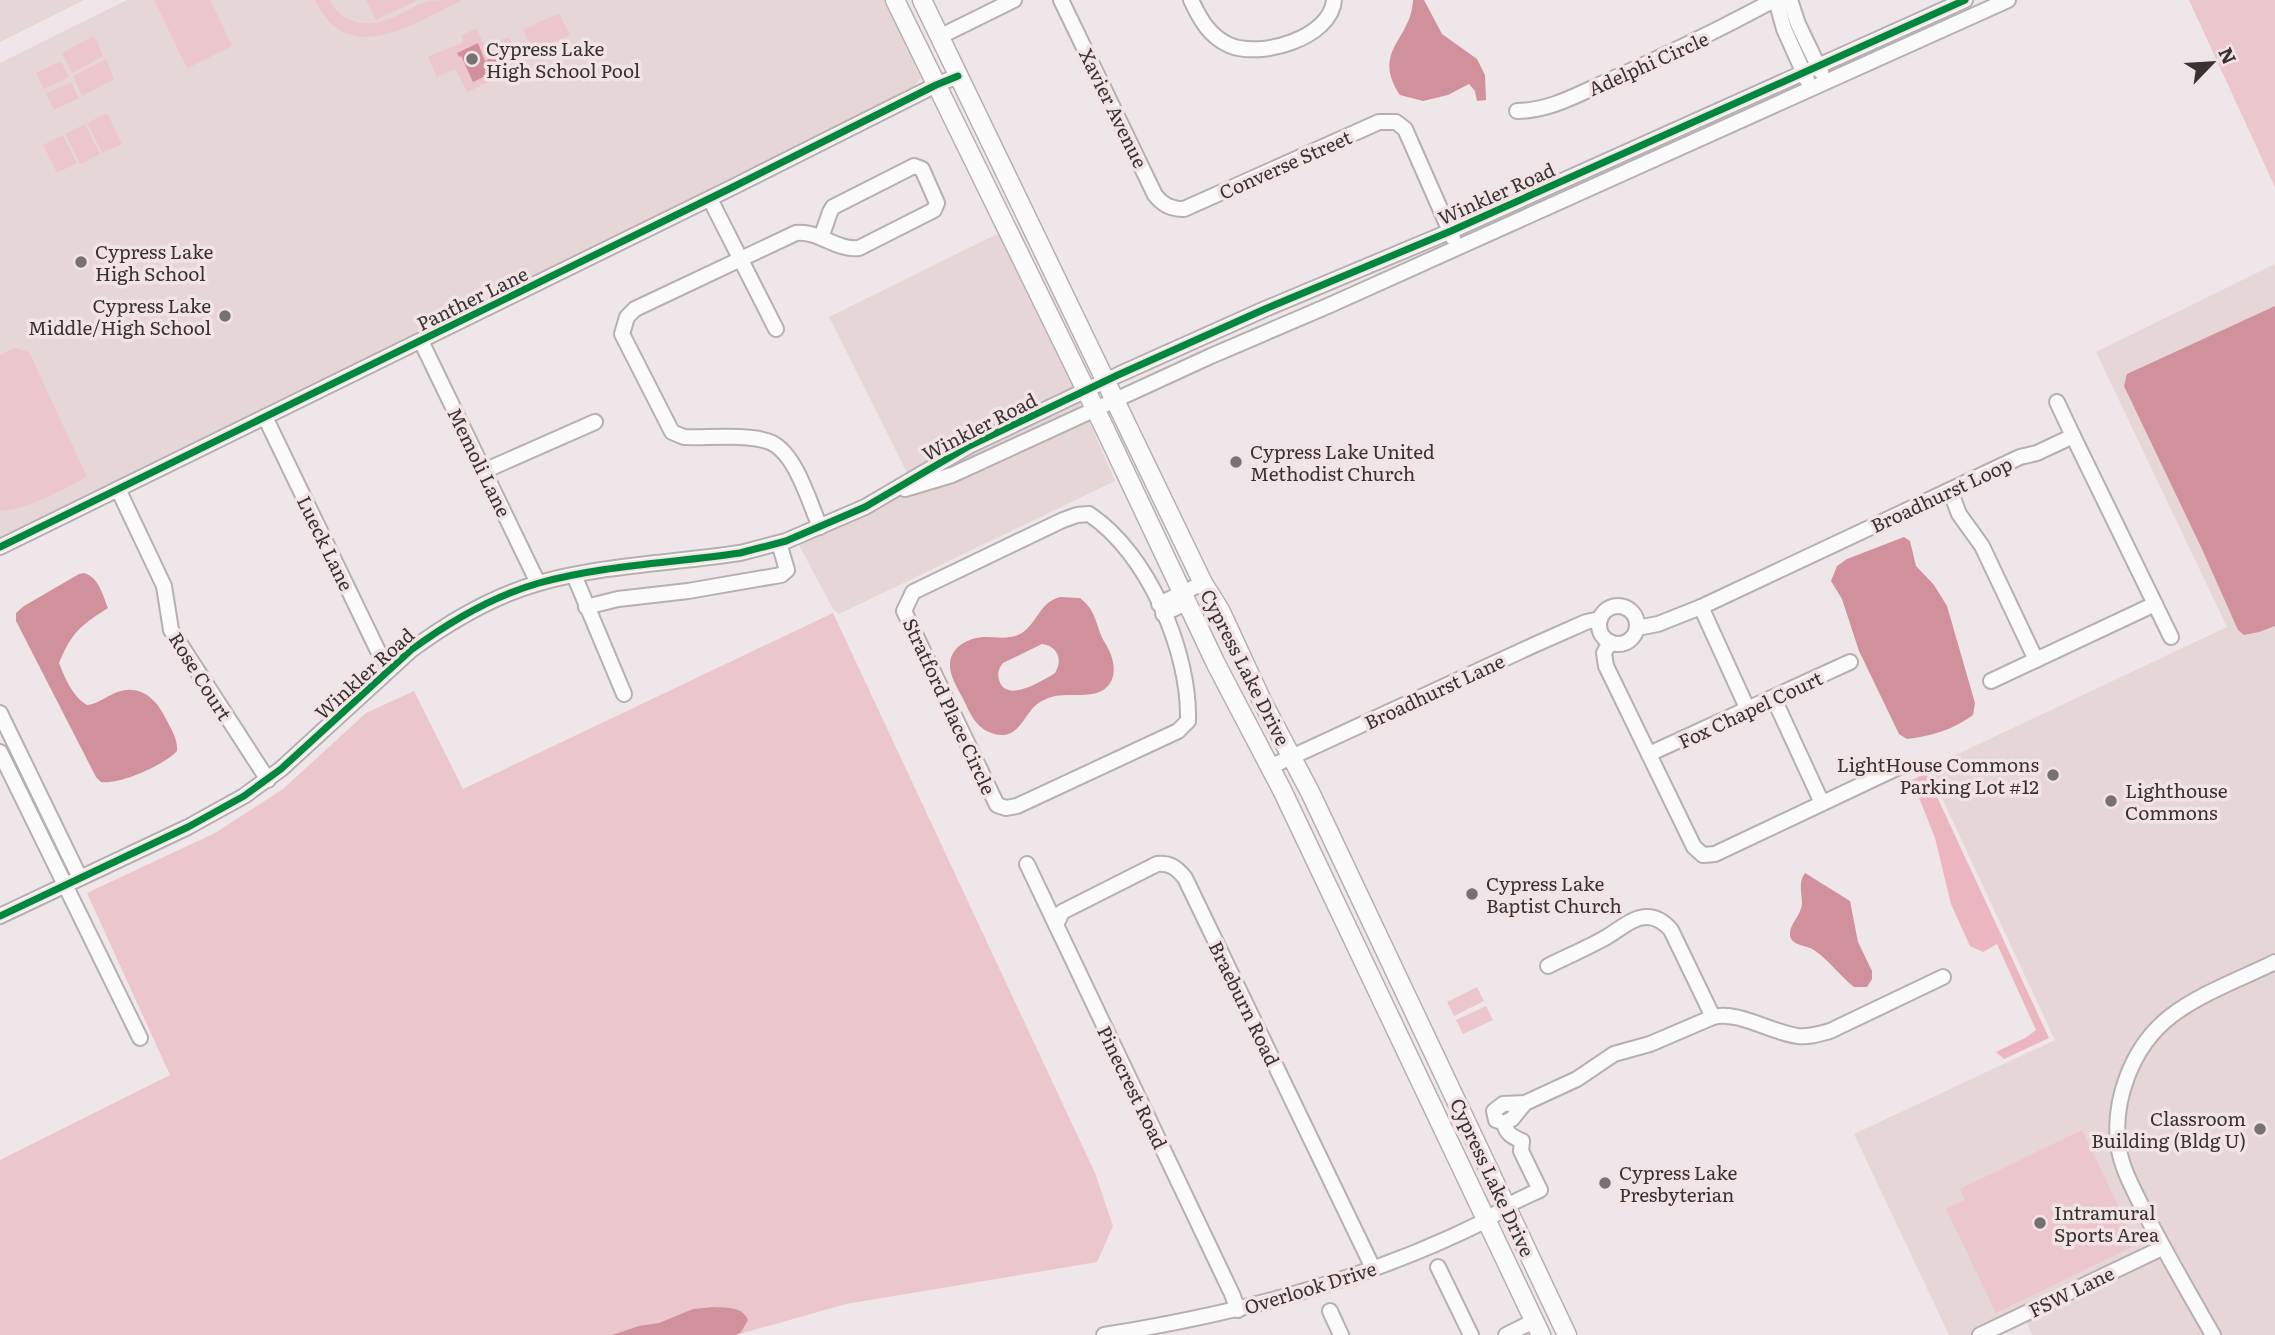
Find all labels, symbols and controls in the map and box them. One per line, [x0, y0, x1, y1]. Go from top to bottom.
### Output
street label: Adelphi Circle [1583, 24, 1713, 102]
north arrow [2177, 28, 2247, 98]
place label: Cypress Lake High School Pool [486, 34, 640, 84]
text: N [2212, 42, 2244, 69]
street label: Xavier Avenue [1073, 44, 1155, 173]
marker: Cypress Lake High School Pool [464, 51, 480, 67]
street label: Converse Street [1214, 122, 1356, 206]
street label: Winkler Road [1433, 155, 1559, 231]
place label: Cypress Lake High School [95, 237, 214, 287]
marker: Cypress Lake High School [73, 254, 89, 270]
street label: Panther Lane [412, 259, 532, 337]
place label: Cypress Lake Middle/High School [28, 291, 211, 341]
marker: Cypress Lake Middle/High School [217, 308, 233, 324]
street label: Winkler Road [917, 385, 1042, 467]
street label: Memoli Lane [441, 403, 519, 522]
place label: Cypress Lake United Methodist Church [1250, 437, 1435, 487]
street label: Broadhurst Loop [1866, 449, 2016, 539]
marker: Cypress Lake United Methodist Church [1228, 454, 1244, 470]
street label: Lueck Lane [291, 491, 361, 595]
street label: Cypress Lake Drive [1194, 584, 1298, 750]
street label: Stratford Place Circle [897, 613, 1003, 799]
street label: Winkler Road [308, 620, 420, 725]
street label: Rose Court [163, 626, 239, 726]
street label: Broadhurst Lane [1359, 646, 1509, 736]
street label: Fox Chapel Court [1673, 663, 1827, 755]
place label: LightHouse Commons Parking Lot #12 [1837, 750, 2039, 800]
marker: LightHouse Commons Parking Lot #12 [2045, 767, 2061, 783]
place label: Lighthouse Commons [2125, 776, 2228, 826]
marker: Lighthouse Commons [2103, 793, 2119, 809]
place label: Cypress Lake Baptist Church [1486, 869, 1622, 919]
marker: Cypress Lake Baptist Church [1464, 886, 1480, 902]
street label: Braeburn Road [1203, 936, 1288, 1071]
street label: Pinecrest Road [1091, 1021, 1175, 1154]
street label: Cypress Lake Drive [1444, 1093, 1542, 1261]
place label: Classroom Building (Bldg U) [2091, 1104, 2246, 1154]
marker: Classroom Building (Bldg U) [2252, 1121, 2268, 1137]
place label: Cypress Lake Presbyterian [1619, 1158, 1738, 1208]
marker: Cypress Lake Presbyterian [1597, 1175, 1613, 1191]
place label: Intramural Sports Area [2054, 1198, 2160, 1248]
marker: Intramural Sports Area [2032, 1215, 2048, 1231]
street label: Overlook Drive [1241, 1254, 1380, 1320]
street label: FSW Lane [2024, 1258, 2119, 1324]

